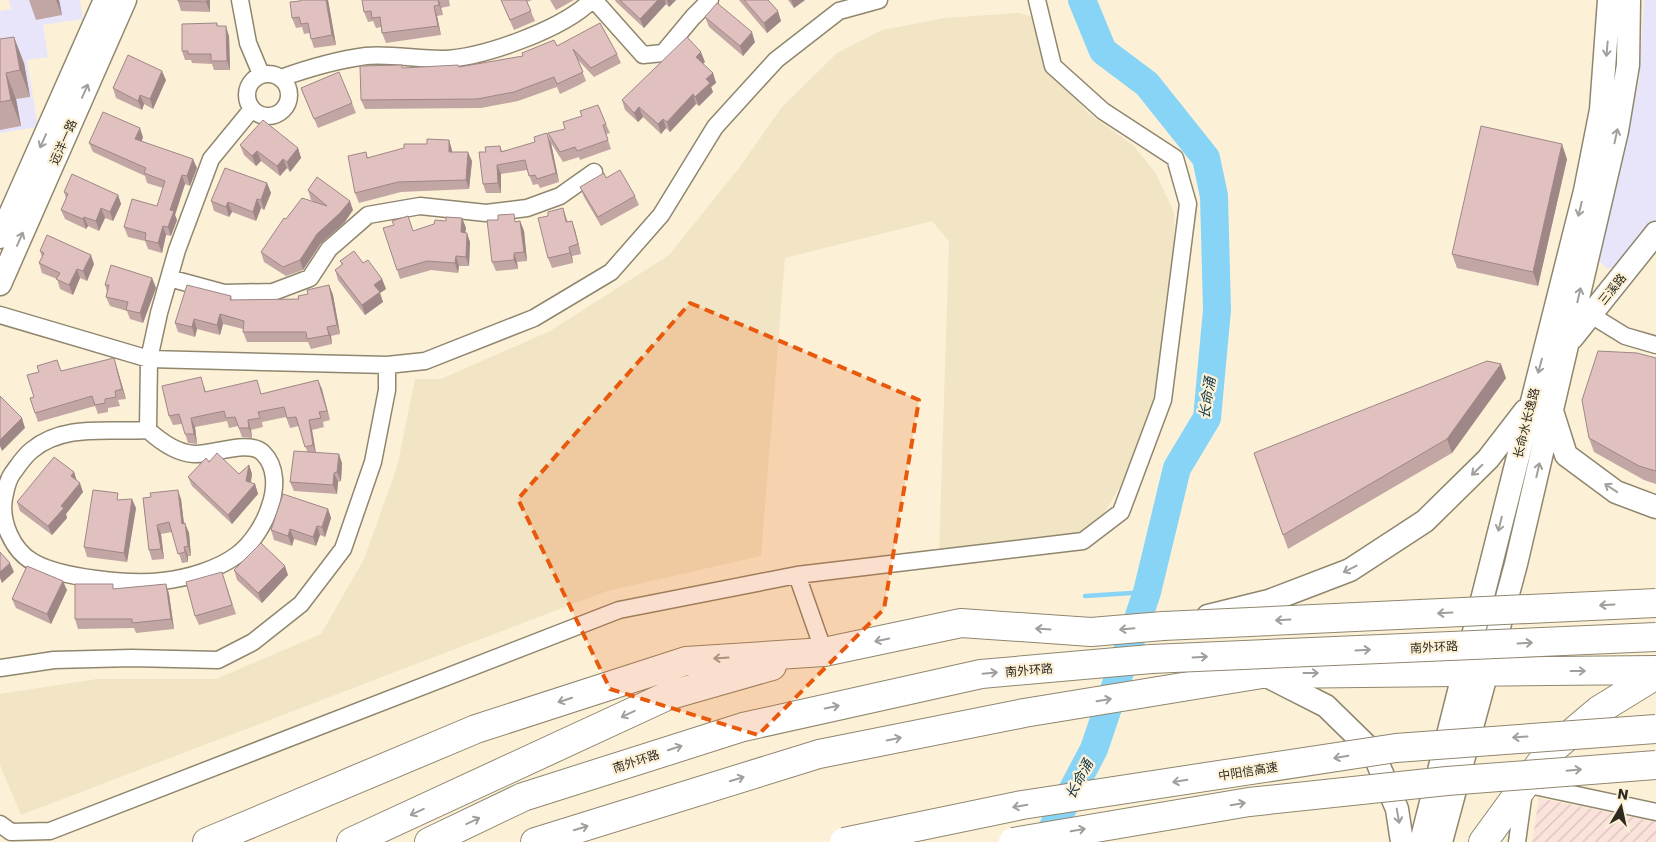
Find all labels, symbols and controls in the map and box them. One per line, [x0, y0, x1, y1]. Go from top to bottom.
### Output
one-way arrow [1602, 40, 1612, 56]
one-way arrow [81, 84, 91, 99]
street label: 远洋一路 [45, 117, 81, 167]
one-way arrow [1612, 129, 1621, 145]
one-way arrow [37, 133, 47, 148]
one-way arrow [1575, 200, 1585, 216]
one-way arrow [15, 232, 25, 247]
street label: 三溪路 [1594, 270, 1630, 308]
one-way arrow [1575, 287, 1584, 303]
one-way arrow [1535, 358, 1544, 374]
water label: 长命涌 [1194, 374, 1220, 420]
street label: 长命水长逸路 [1509, 386, 1543, 460]
one-way arrow [1534, 462, 1543, 478]
one-way arrow [1472, 463, 1484, 475]
one-way arrow [1605, 483, 1619, 493]
one-way arrow [1495, 515, 1504, 531]
one-way arrow [1343, 565, 1358, 574]
one-way arrow [1600, 601, 1616, 610]
one-way arrow [1437, 608, 1453, 617]
one-way arrow [1275, 616, 1291, 625]
one-way arrow [1035, 624, 1051, 633]
one-way arrow [1120, 625, 1136, 634]
one-way arrow [875, 636, 891, 645]
street label: 南外环路 [1410, 637, 1458, 657]
one-way arrow [1517, 638, 1533, 647]
one-way arrow [1354, 645, 1370, 654]
one-way arrow [1192, 652, 1208, 662]
one-way arrow [713, 654, 729, 663]
street label: 南外环路 [1004, 659, 1054, 681]
one-way arrow [1570, 666, 1586, 676]
one-way arrow [982, 668, 998, 678]
one-way arrow [1302, 668, 1319, 678]
one-way arrow [1095, 694, 1111, 704]
one-way arrow [558, 696, 573, 705]
one-way arrow [823, 702, 839, 711]
one-way arrow [621, 710, 636, 719]
one-way arrow [1512, 733, 1528, 742]
one-way arrow [885, 734, 901, 743]
one-way arrow [666, 743, 682, 753]
street label: 南外环路 [611, 745, 661, 777]
one-way arrow [1333, 752, 1349, 762]
water label: 长命涌 [1060, 754, 1099, 802]
street label: 中阳信高速 [1217, 758, 1279, 784]
one-way arrow [1566, 766, 1582, 775]
one-way arrow [728, 774, 744, 784]
one-way arrow [1173, 777, 1189, 787]
north arrow [1596, 782, 1646, 832]
text: N [1616, 783, 1630, 805]
one-way arrow [1230, 799, 1246, 809]
one-way arrow [1012, 802, 1028, 811]
one-way arrow [410, 807, 425, 817]
one-way arrow [1393, 808, 1403, 824]
one-way arrow [465, 816, 480, 825]
one-way arrow [573, 822, 589, 832]
one-way arrow [1069, 825, 1085, 835]

